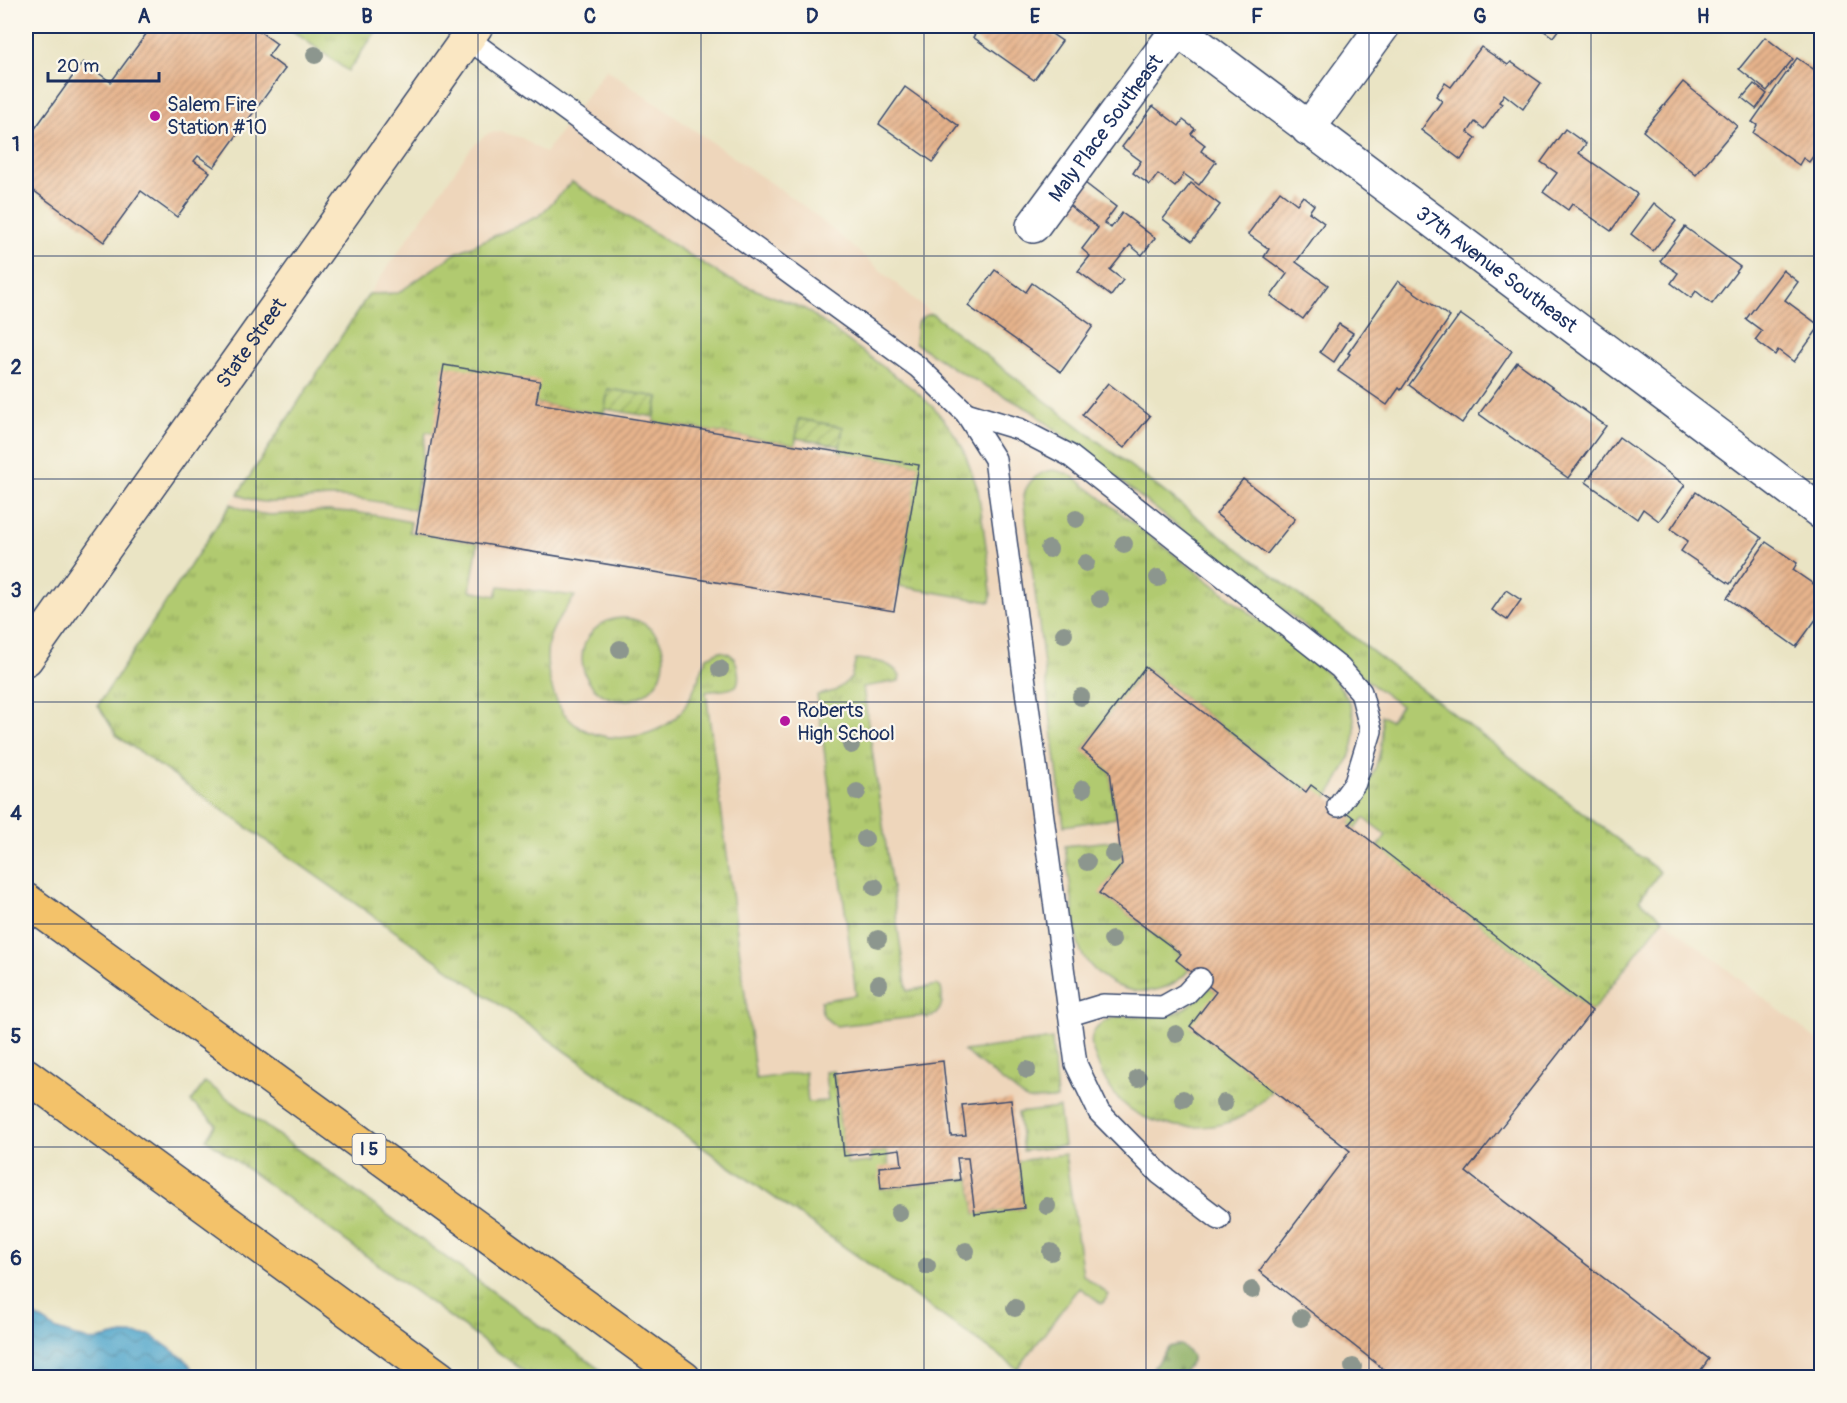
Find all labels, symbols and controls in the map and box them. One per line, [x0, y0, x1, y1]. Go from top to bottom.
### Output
text: A [138, 4, 151, 29]
text: B [361, 4, 373, 29]
text: C [584, 4, 596, 29]
text: D [806, 4, 819, 29]
text: E [1030, 4, 1041, 29]
text: F [1251, 4, 1263, 29]
text: G [1473, 4, 1487, 29]
text: H [1697, 4, 1710, 29]
scale bar [48, 45, 159, 83]
street label: Maly Place Southeast [1043, 48, 1168, 206]
text: 20 m [57, 55, 99, 78]
place label: Salem Fire Station #10 [167, 92, 267, 140]
marker: Salem Fire Station #10 [148, 109, 162, 123]
text: 1 [12, 132, 20, 157]
street label: 37th Avenue Southeast [1411, 200, 1583, 338]
street label: State Street [210, 292, 292, 393]
text: 2 [10, 355, 22, 380]
text: 3 [10, 578, 22, 603]
place label: Roberts High School [797, 698, 895, 746]
marker: Roberts High School [778, 714, 792, 728]
text: 4 [10, 801, 22, 826]
text: 5 [11, 1024, 22, 1049]
road number: I 5 [352, 1134, 386, 1164]
text: 6 [10, 1246, 22, 1271]

